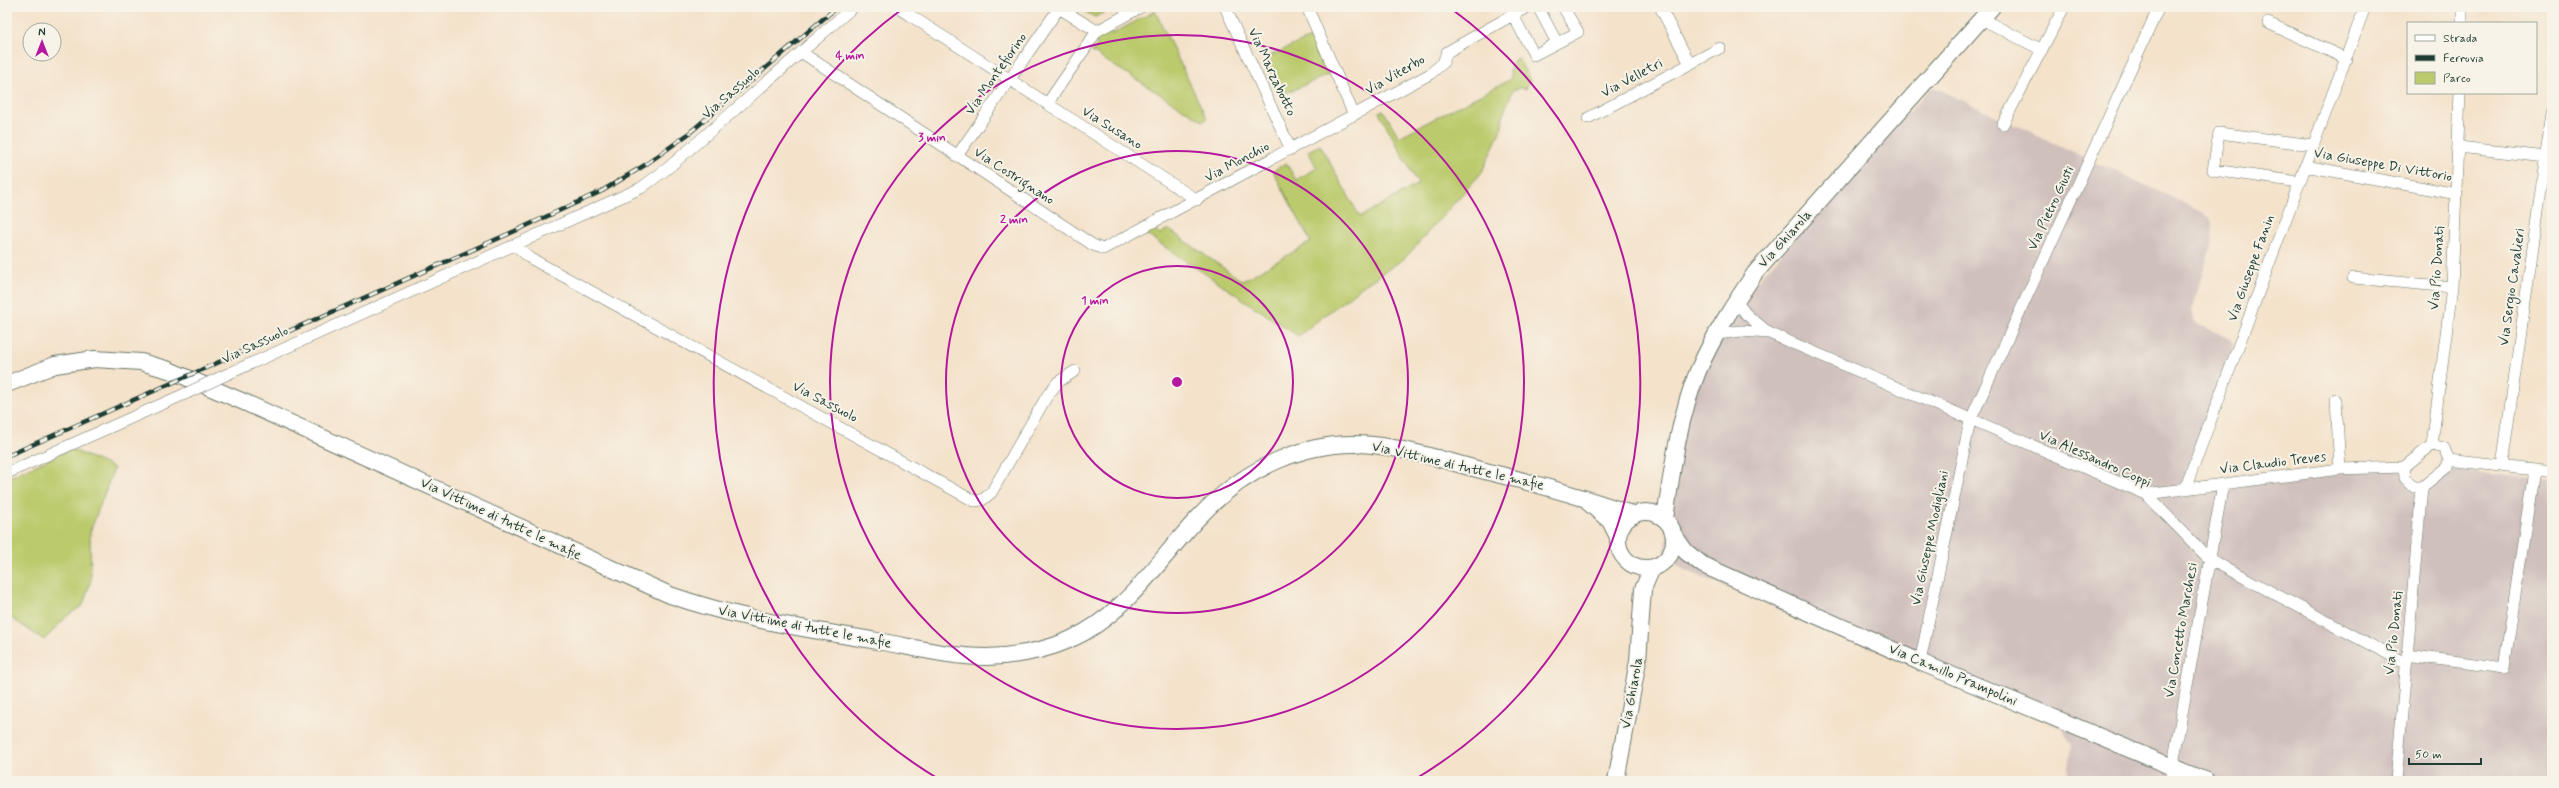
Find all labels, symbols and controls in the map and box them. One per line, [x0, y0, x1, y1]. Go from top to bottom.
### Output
north arrow [22, 22, 62, 62]
legend [2407, 22, 2537, 94]
street label: Via Marzabotto [1244, 25, 1300, 119]
text: N [38, 26, 46, 40]
street label: Via Montefiorino [961, 29, 1031, 119]
text: Strada [2443, 31, 2477, 47]
text: 4 min [835, 48, 865, 64]
street label: Via Viterbo [1362, 50, 1429, 99]
text: Ferrovia [2443, 51, 2484, 67]
street label: Via Velletri [1598, 54, 1666, 102]
street label: Via Sassuolo [698, 63, 764, 123]
text: Parco [2443, 71, 2471, 87]
street label: Via Susano [1078, 102, 1146, 154]
text: 3 min [918, 130, 946, 146]
street label: Via Monchio [1201, 137, 1273, 187]
street label: Via Costrignano [969, 143, 1058, 211]
street label: Via Giuseppe Di Vittorio [2312, 144, 2454, 186]
street label: Via Pietro Giusti [2024, 163, 2078, 253]
street label: Via Ghiarola [1754, 206, 1816, 272]
text: 2 min [1000, 212, 1028, 228]
street label: Via Giuseppe Fanin [2223, 212, 2279, 324]
street label: Via Pio Donati [2425, 226, 2449, 310]
street label: Via Sergio Cavalieri [2495, 227, 2530, 347]
text: 1 min [1081, 293, 1109, 309]
street label: Via Sassuolo [219, 322, 291, 368]
centre of rings [1170, 375, 1184, 389]
street label: Via Sassuolo [789, 377, 861, 427]
street label: Via Alessandro Coppi [2036, 426, 2154, 492]
street label: Via Vittime di tutte le mafie [1370, 437, 1546, 495]
street label: Via Claudio Treves [2219, 448, 2327, 478]
street label: Via Giuseppe Modigliani [1907, 469, 1953, 607]
street label: Via Vittime di tutte le mafie [417, 474, 585, 564]
street label: Via Concetto Marchesi [2160, 561, 2202, 699]
street label: Via Pio Donati [2381, 590, 2407, 676]
street label: Via Vittime di tutte le mafie [717, 601, 893, 653]
street label: Via Camillo Prampolini [1886, 640, 2020, 710]
street label: Via Ghiarola [1617, 656, 1647, 730]
scale bar [2409, 740, 2481, 766]
text: 50 m [2415, 747, 2442, 763]

